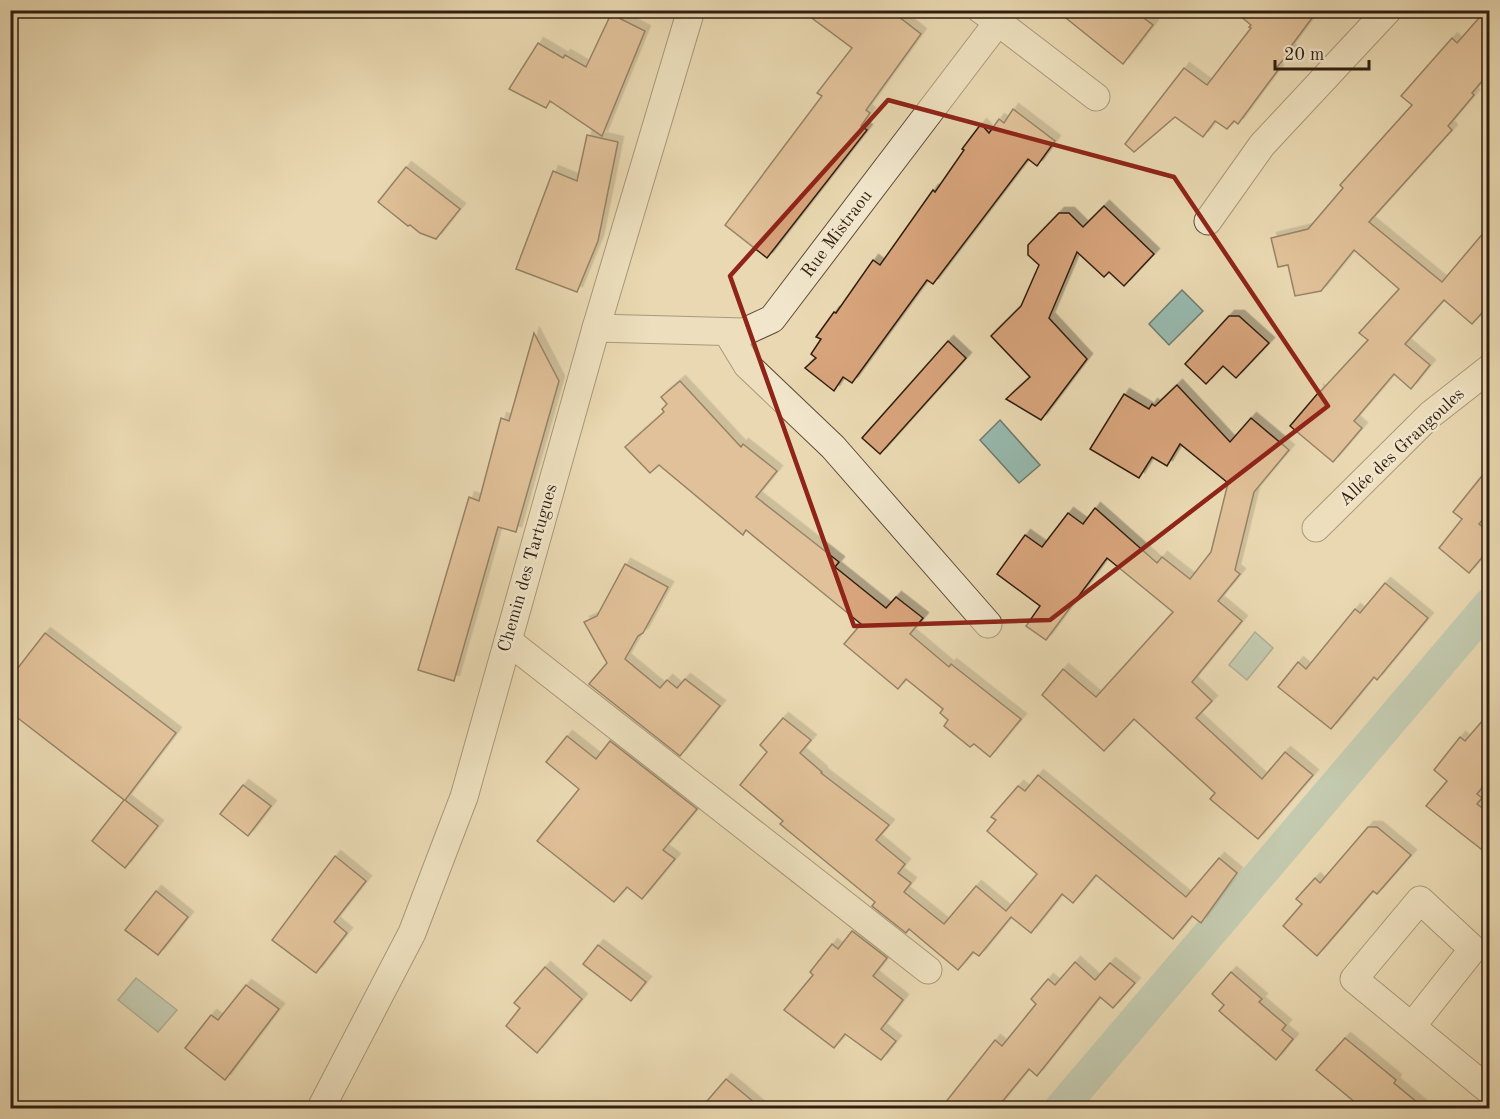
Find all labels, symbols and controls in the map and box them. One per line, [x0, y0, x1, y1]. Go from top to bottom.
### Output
scale bar [1275, 33, 1370, 71]
text: 20 m [1284, 46, 1324, 64]
street label: Rue Mistraou [798, 186, 876, 281]
street label: Allée des Grangoules [1336, 384, 1468, 509]
street label: Chemin des Tartugues [495, 482, 561, 654]

